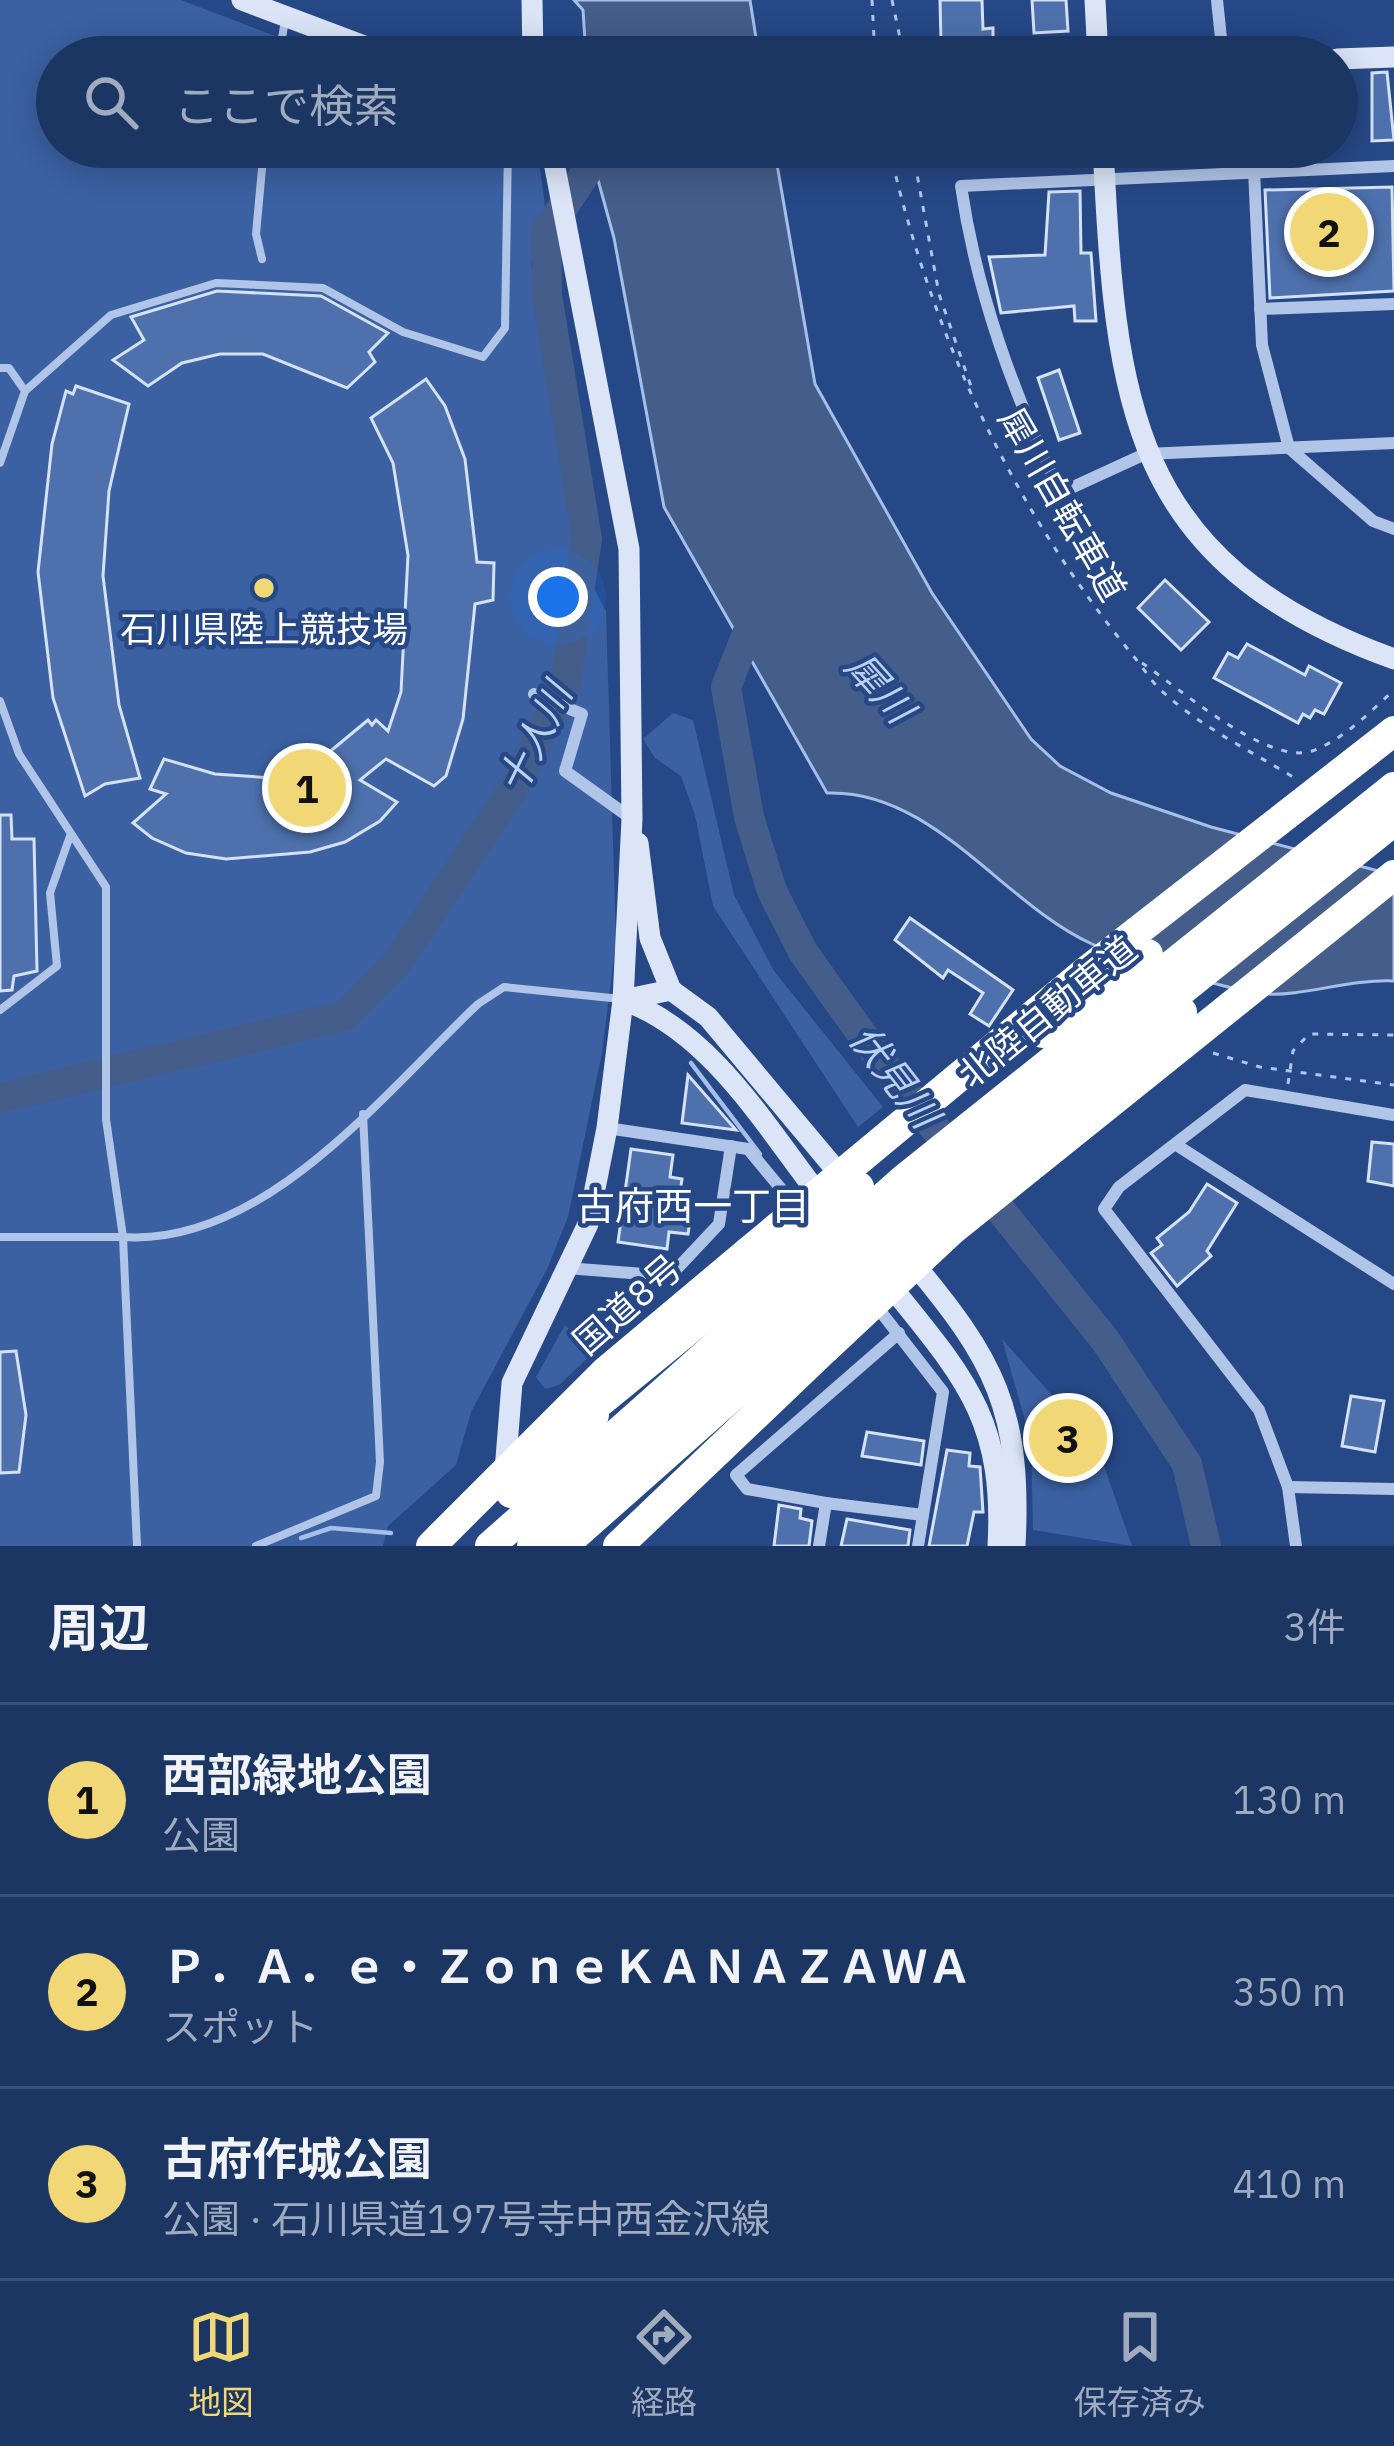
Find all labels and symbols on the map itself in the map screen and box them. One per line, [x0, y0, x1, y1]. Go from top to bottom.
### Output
pin: 2 [1290, 187, 1368, 277]
street label: 犀川自転車道 [989, 399, 1137, 609]
your location [528, 567, 588, 627]
marker: 石川県陸上競技場 [251, 575, 277, 601]
place label: 石川県陸上競技場 [120, 605, 408, 652]
water label: 犀川 [835, 641, 928, 736]
water label: 十人川 [485, 671, 584, 802]
pin: 1 [268, 743, 346, 833]
street label: 北陸自動車道 [948, 925, 1146, 1097]
water label: 伏見川 [839, 1014, 954, 1141]
district label: 古府西一丁目 [576, 1180, 810, 1231]
street label: 国道8号 [563, 1244, 691, 1364]
pin: 3 [1029, 1393, 1107, 1483]

